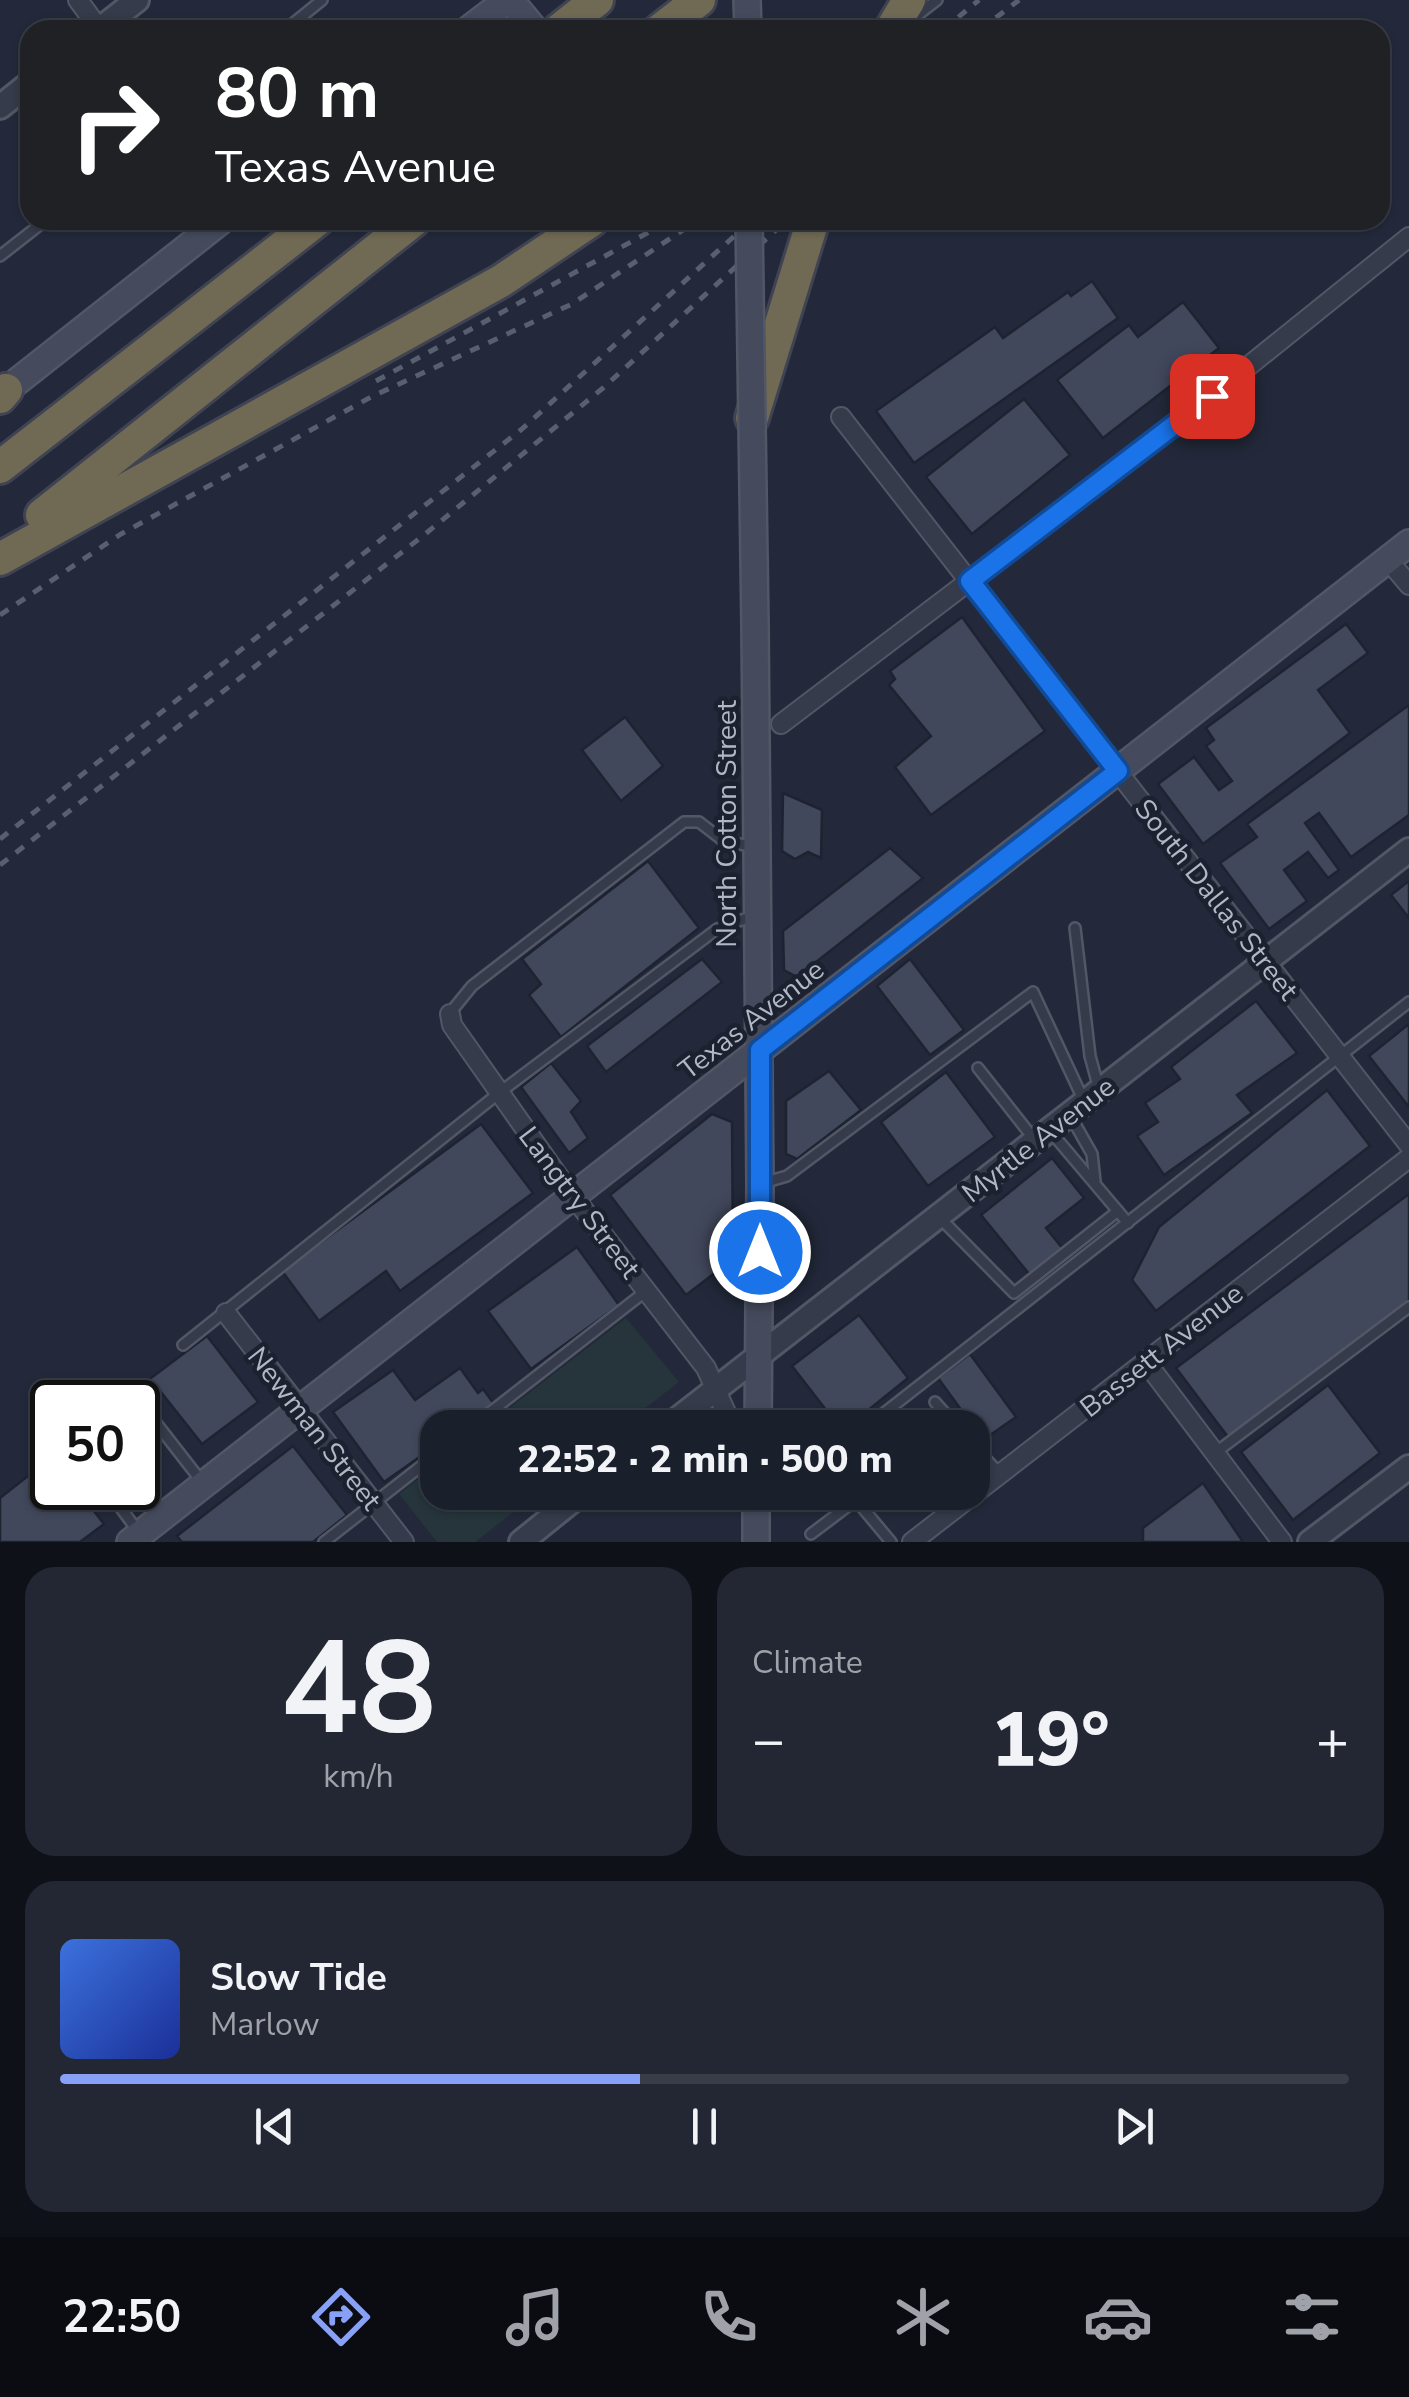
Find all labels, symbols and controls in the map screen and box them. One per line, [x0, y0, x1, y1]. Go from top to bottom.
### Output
text: 80 m [215, 46, 379, 142]
icon: right [50, 60, 180, 190]
text: Texas Avenue [215, 137, 496, 198]
pin [1170, 354, 1255, 439]
icon: arrive [1185, 369, 1240, 424]
street label: North Cotton Street [708, 700, 746, 948]
street label: South Dallas Street [1126, 791, 1307, 1008]
street label: Texas Avenue [671, 951, 832, 1089]
street label: Myrtle Avenue [954, 1068, 1123, 1212]
street label: Langtry Street [510, 1119, 649, 1286]
position arrow [708, 1200, 812, 1304]
street label: Bassett Avenue [1072, 1275, 1251, 1426]
street label: Newman Street [239, 1339, 390, 1518]
speed limit sign: 50 [30, 1380, 160, 1510]
text: 22:52 · 2 min · 500 m [517, 1434, 893, 1485]
text: 48 [280, 1601, 437, 1778]
text: Climate [752, 1641, 863, 1684]
text: 19° [991, 1689, 1110, 1791]
text: − [752, 1703, 785, 1778]
text: + [1316, 1703, 1349, 1778]
text: km/h [323, 1755, 394, 1798]
text: Slow Tide [210, 1952, 387, 2003]
text: Marlow [210, 2003, 320, 2046]
icon: previous [247, 2099, 302, 2154]
icon: pause [677, 2099, 732, 2154]
icon: next [1107, 2099, 1162, 2154]
icon: directions [306, 2282, 376, 2352]
icon: music [500, 2282, 570, 2352]
icon: phone [694, 2282, 764, 2352]
icon: climate [888, 2282, 958, 2352]
icon: car [1083, 2282, 1153, 2352]
icon: filters [1277, 2282, 1347, 2352]
text: 22:50 [62, 2287, 181, 2348]

